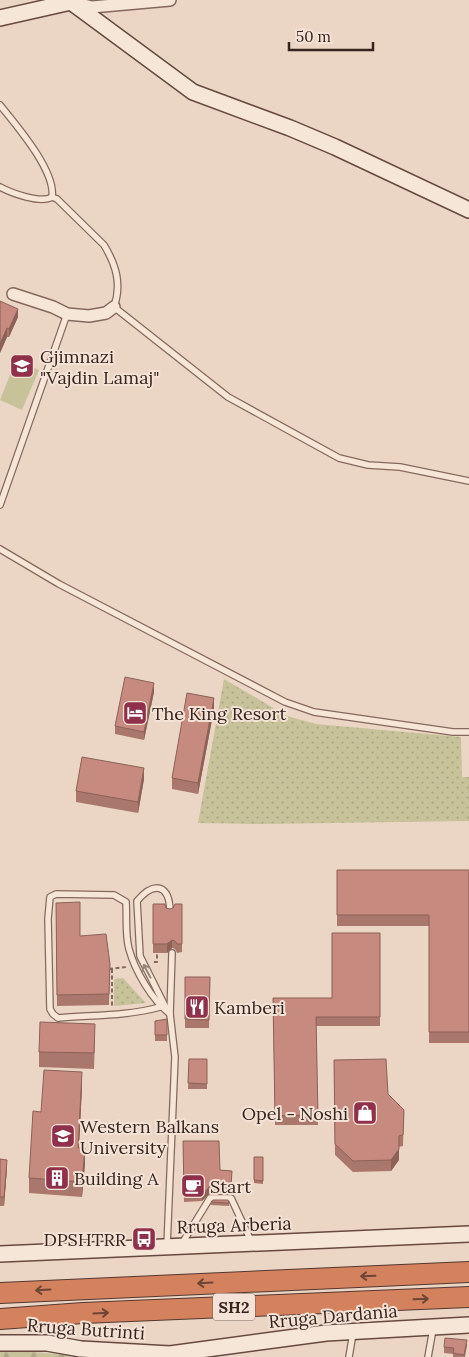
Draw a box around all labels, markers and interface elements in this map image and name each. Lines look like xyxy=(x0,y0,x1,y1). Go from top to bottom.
scale bar xyxy=(289,20,373,52)
text: 50 m xyxy=(296,27,331,46)
place label: Gjimnazi "Vajdin Lamaj" xyxy=(40,345,159,389)
school or university icon: Gjimnazi "Vajdin Lamaj" xyxy=(9,353,35,379)
hotel icon: The King Resort xyxy=(122,700,148,726)
place label: The King Resort xyxy=(152,702,286,725)
one-way arrow xyxy=(142,964,151,979)
restaurant icon: Kamberi xyxy=(184,994,210,1020)
place label: Kamberi xyxy=(214,996,285,1019)
shop icon: Opel - Noshi xyxy=(352,1100,378,1126)
place label: Opel - Noshi xyxy=(242,1102,348,1125)
place label: Western Balkans University xyxy=(80,1115,219,1159)
school or university icon: Western Balkans University xyxy=(50,1123,76,1149)
building icon: Building A xyxy=(44,1165,70,1191)
place label: Building A xyxy=(74,1167,159,1190)
cafe icon: Start xyxy=(180,1173,206,1199)
place label: Start xyxy=(210,1175,251,1198)
street label: Rruga Arberia xyxy=(176,1211,292,1239)
bus stop icon: DPSHTRR xyxy=(131,1226,157,1252)
place label: DPSHTRR xyxy=(43,1228,127,1251)
one-way arrow xyxy=(360,1271,376,1281)
one-way arrow xyxy=(198,1278,214,1287)
one-way arrow xyxy=(35,1286,51,1295)
road number: SH2 xyxy=(213,1294,255,1320)
one-way arrow xyxy=(412,1294,428,1303)
street label: Rruga Dardania xyxy=(268,1299,398,1333)
one-way arrow xyxy=(93,1308,109,1317)
street label: Rruga Butrinti xyxy=(26,1313,146,1345)

